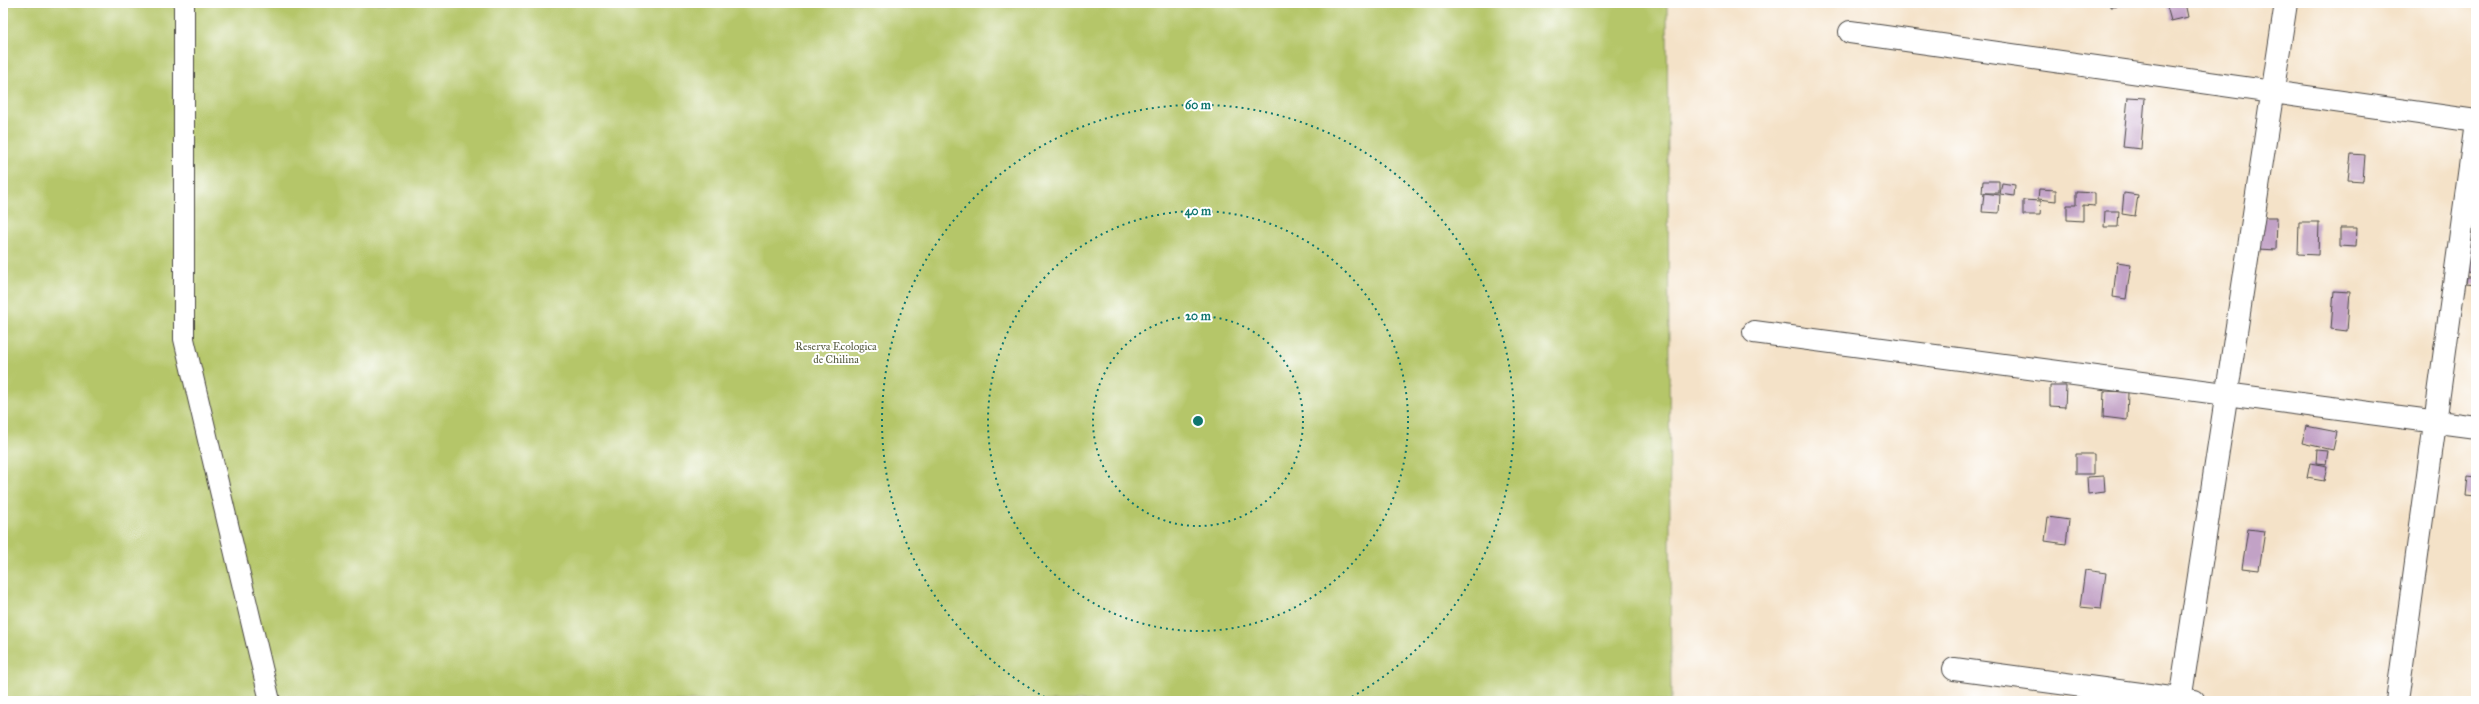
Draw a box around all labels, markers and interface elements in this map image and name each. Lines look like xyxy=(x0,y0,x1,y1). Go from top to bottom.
text: 60 m xyxy=(1185,98,1212,112)
text: 40 m xyxy=(1185,204,1212,219)
text: 20 m xyxy=(1185,309,1212,323)
park label: Reserva Ecologica de Chilina xyxy=(795,340,877,366)
centre of rings xyxy=(1191,414,1205,428)

